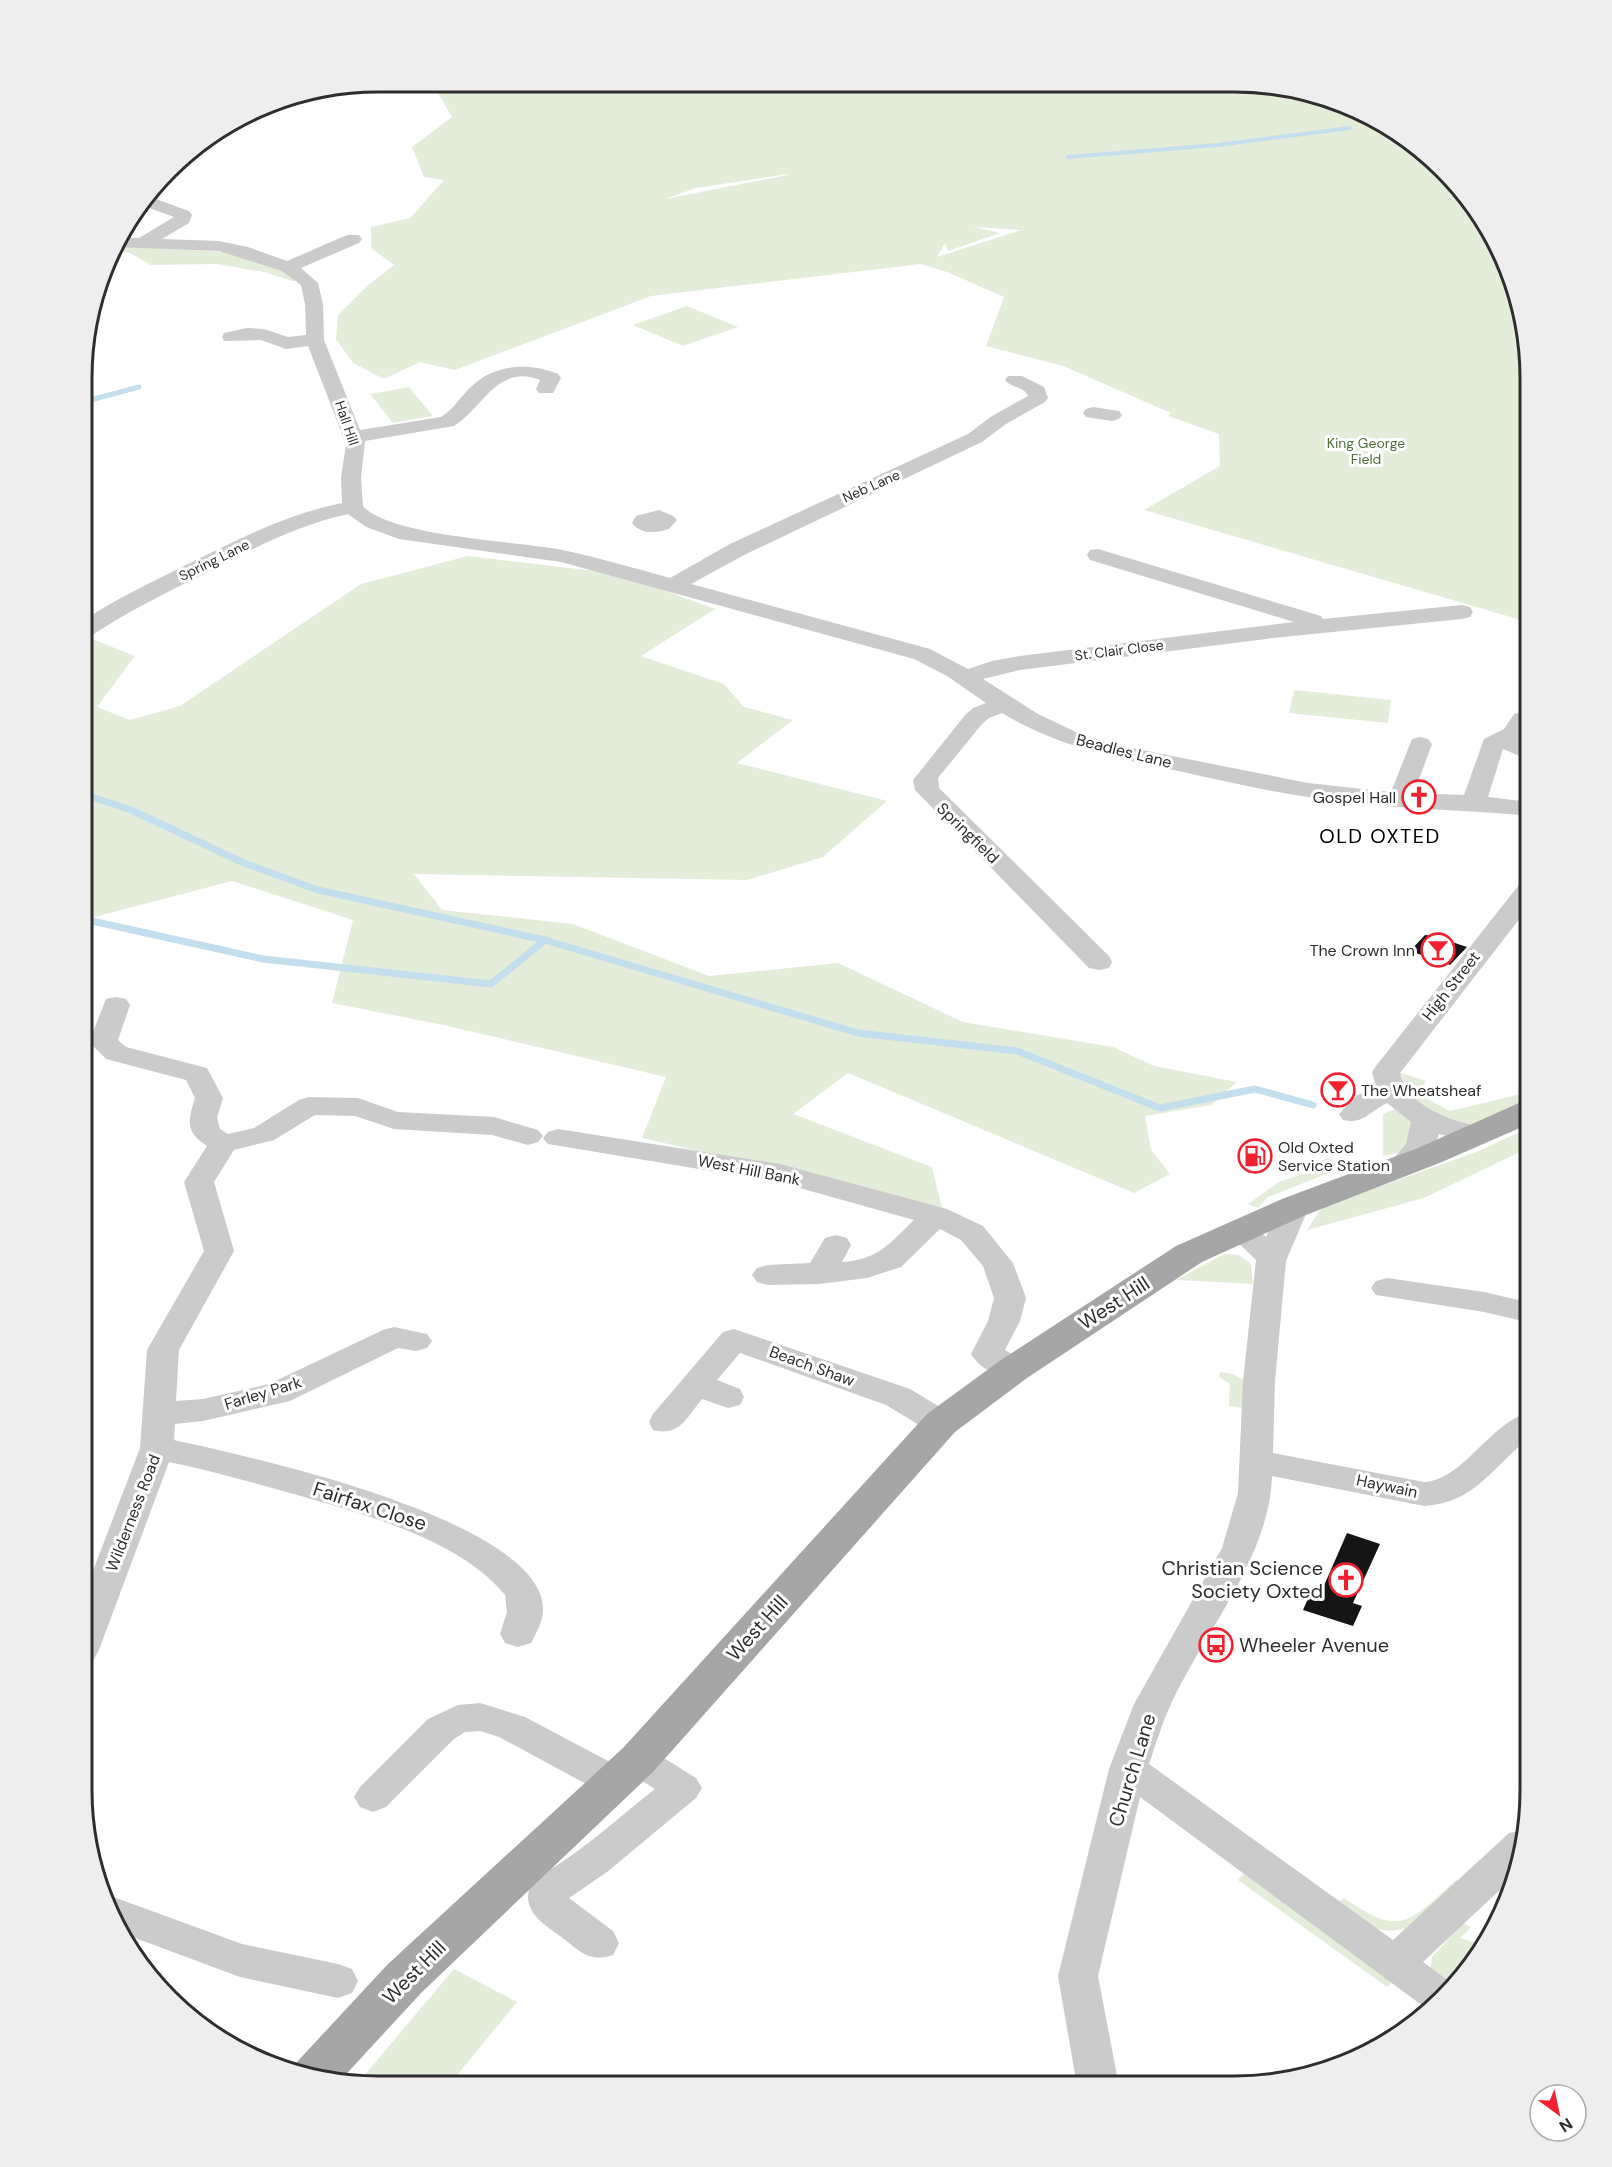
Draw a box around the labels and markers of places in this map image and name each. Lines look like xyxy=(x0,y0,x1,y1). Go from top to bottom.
church icon: Gospel Hall xyxy=(1401,779,1437,815)
place label: Gospel Hall xyxy=(1313,787,1396,808)
bar icon: The Crown Inn xyxy=(1420,932,1456,968)
place label: The Crown Inn xyxy=(1309,940,1415,961)
bar icon: The Wheatsheaf xyxy=(1320,1072,1356,1108)
place label: The Wheatsheaf xyxy=(1361,1080,1482,1101)
place label: Old Oxted Service Station xyxy=(1278,1137,1390,1176)
fuel station icon: Old Oxted Service Station xyxy=(1237,1138,1273,1174)
place label: Christian Science Society Oxted xyxy=(1162,1555,1323,1604)
church icon: Christian Science Society Oxted xyxy=(1328,1562,1364,1598)
bus stop icon: Wheeler Avenue xyxy=(1198,1627,1234,1663)
place label: Wheeler Avenue xyxy=(1239,1632,1389,1658)

